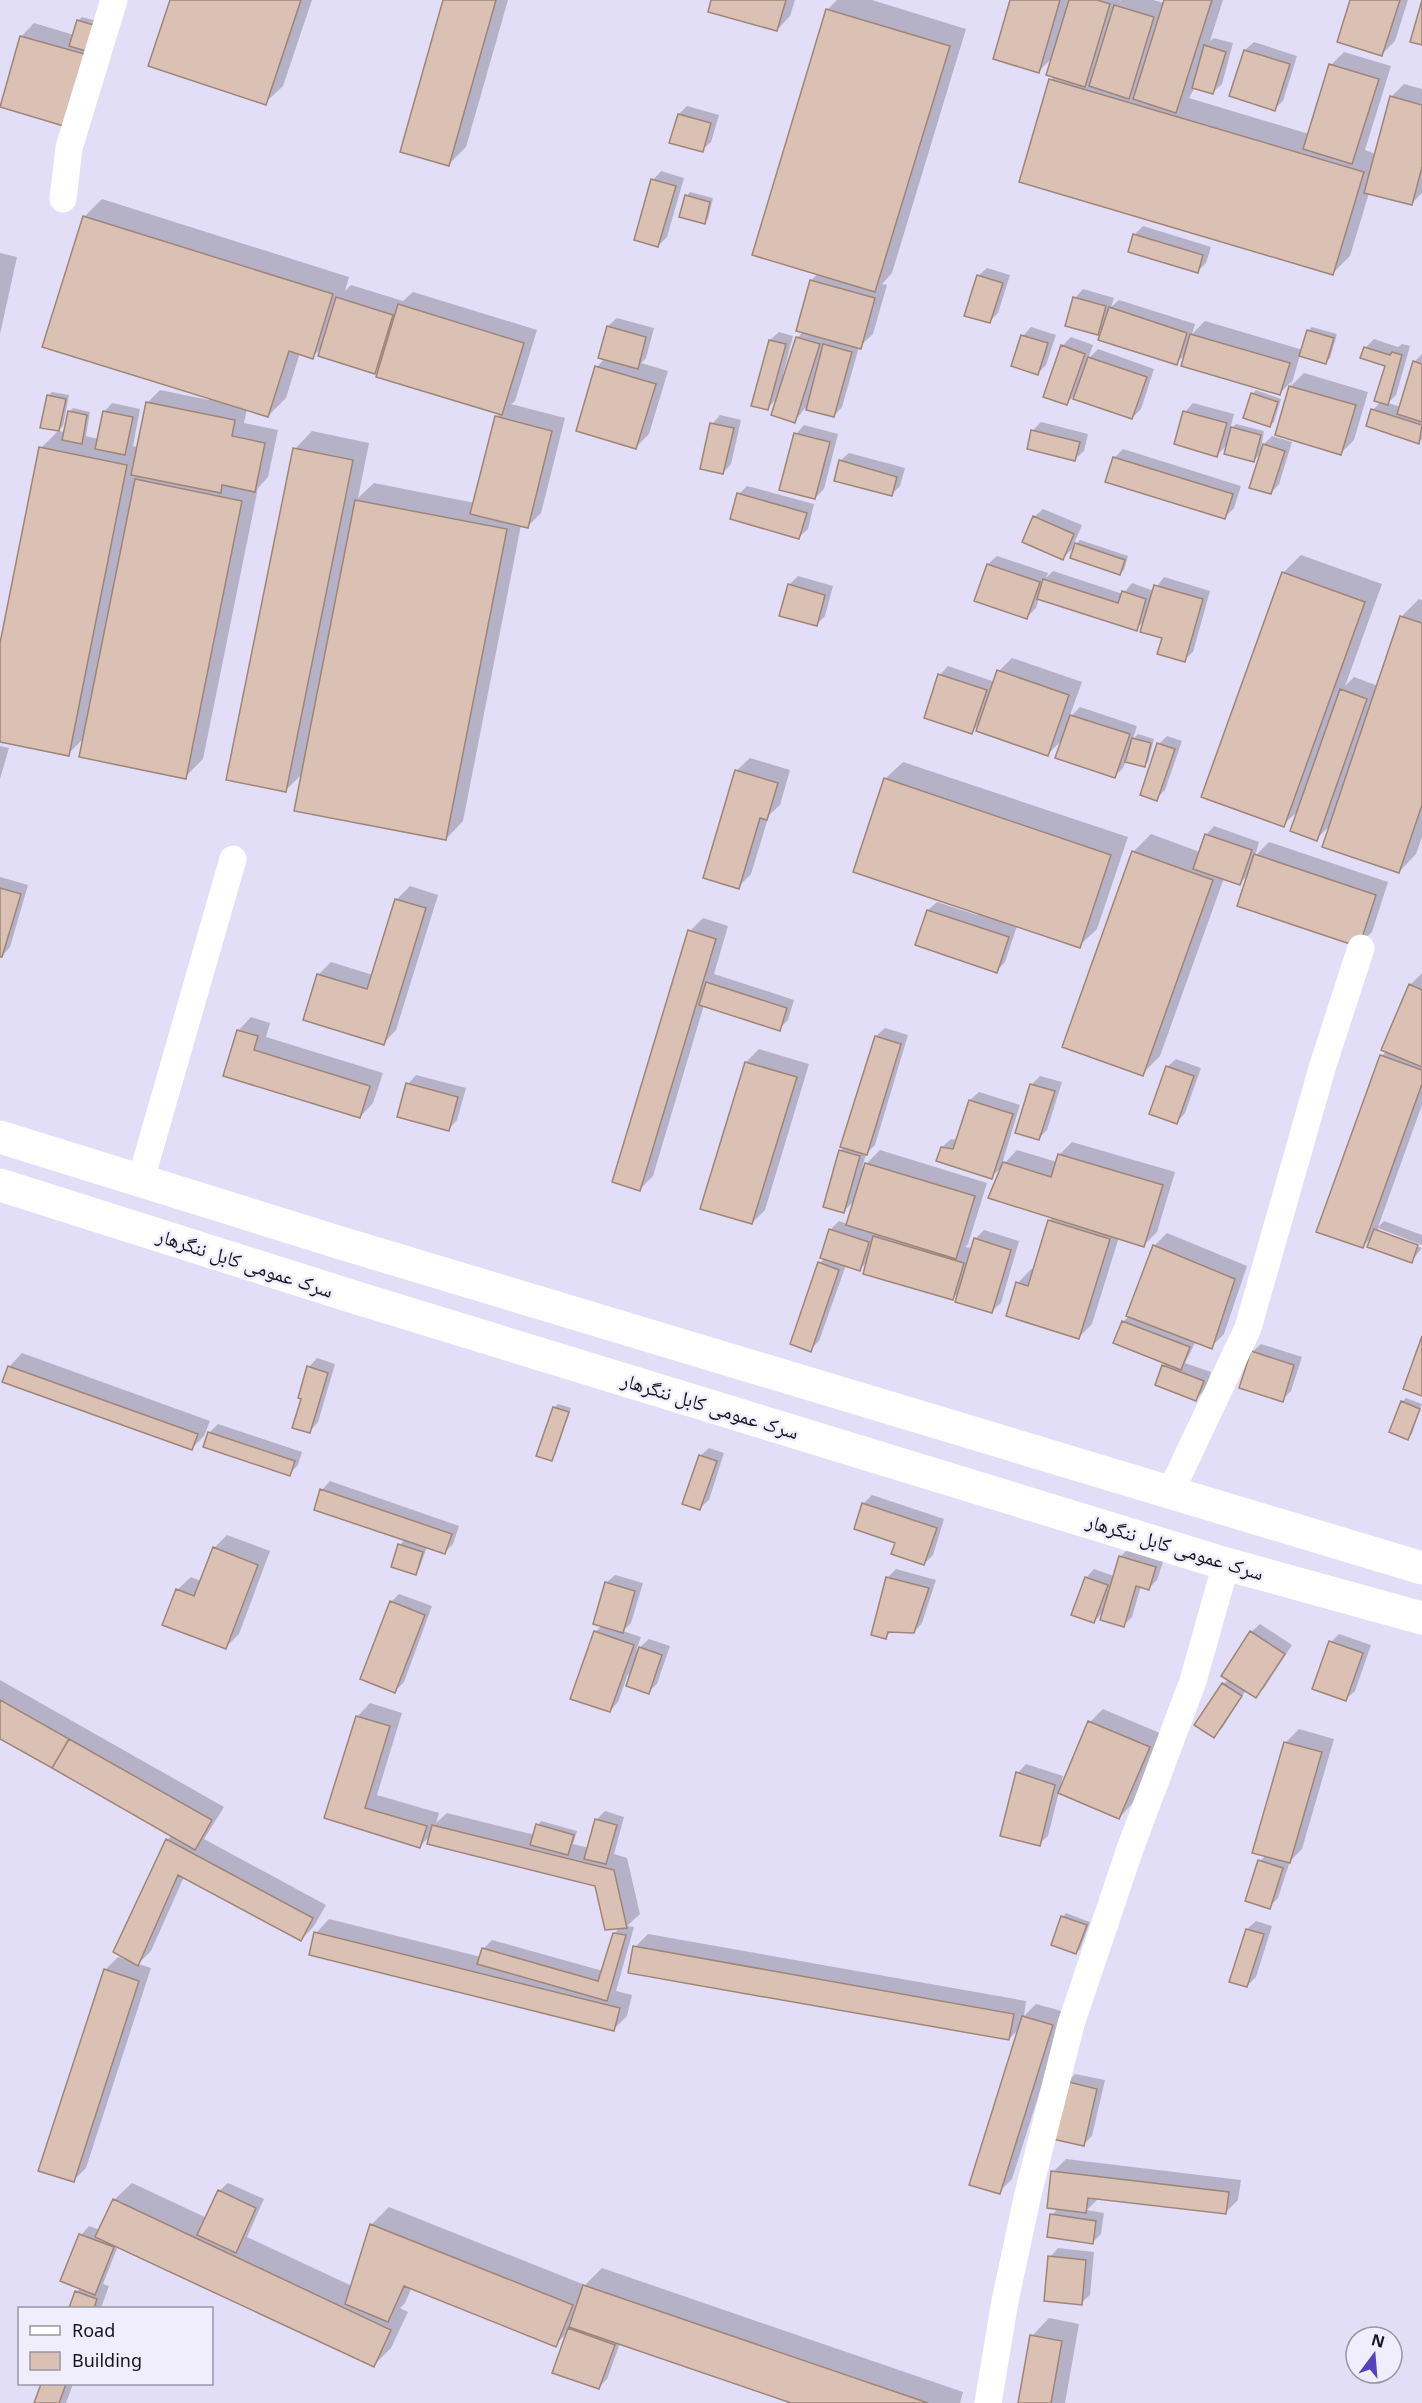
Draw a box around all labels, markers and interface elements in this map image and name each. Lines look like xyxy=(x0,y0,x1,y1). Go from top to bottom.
street label: سرک عمومی کابل ننگرهار xyxy=(152,1221,337,1304)
street label: سرک عمومی کابل ننگرهار xyxy=(617,1365,802,1445)
street label: سرک عمومی کابل ننگرهار xyxy=(1082,1506,1267,1586)
legend xyxy=(18,2307,213,2385)
text: Road xyxy=(72,2318,115,2342)
north arrow xyxy=(1344,2325,1404,2385)
text: N xyxy=(1369,2328,1387,2353)
text: Building xyxy=(72,2348,142,2372)

